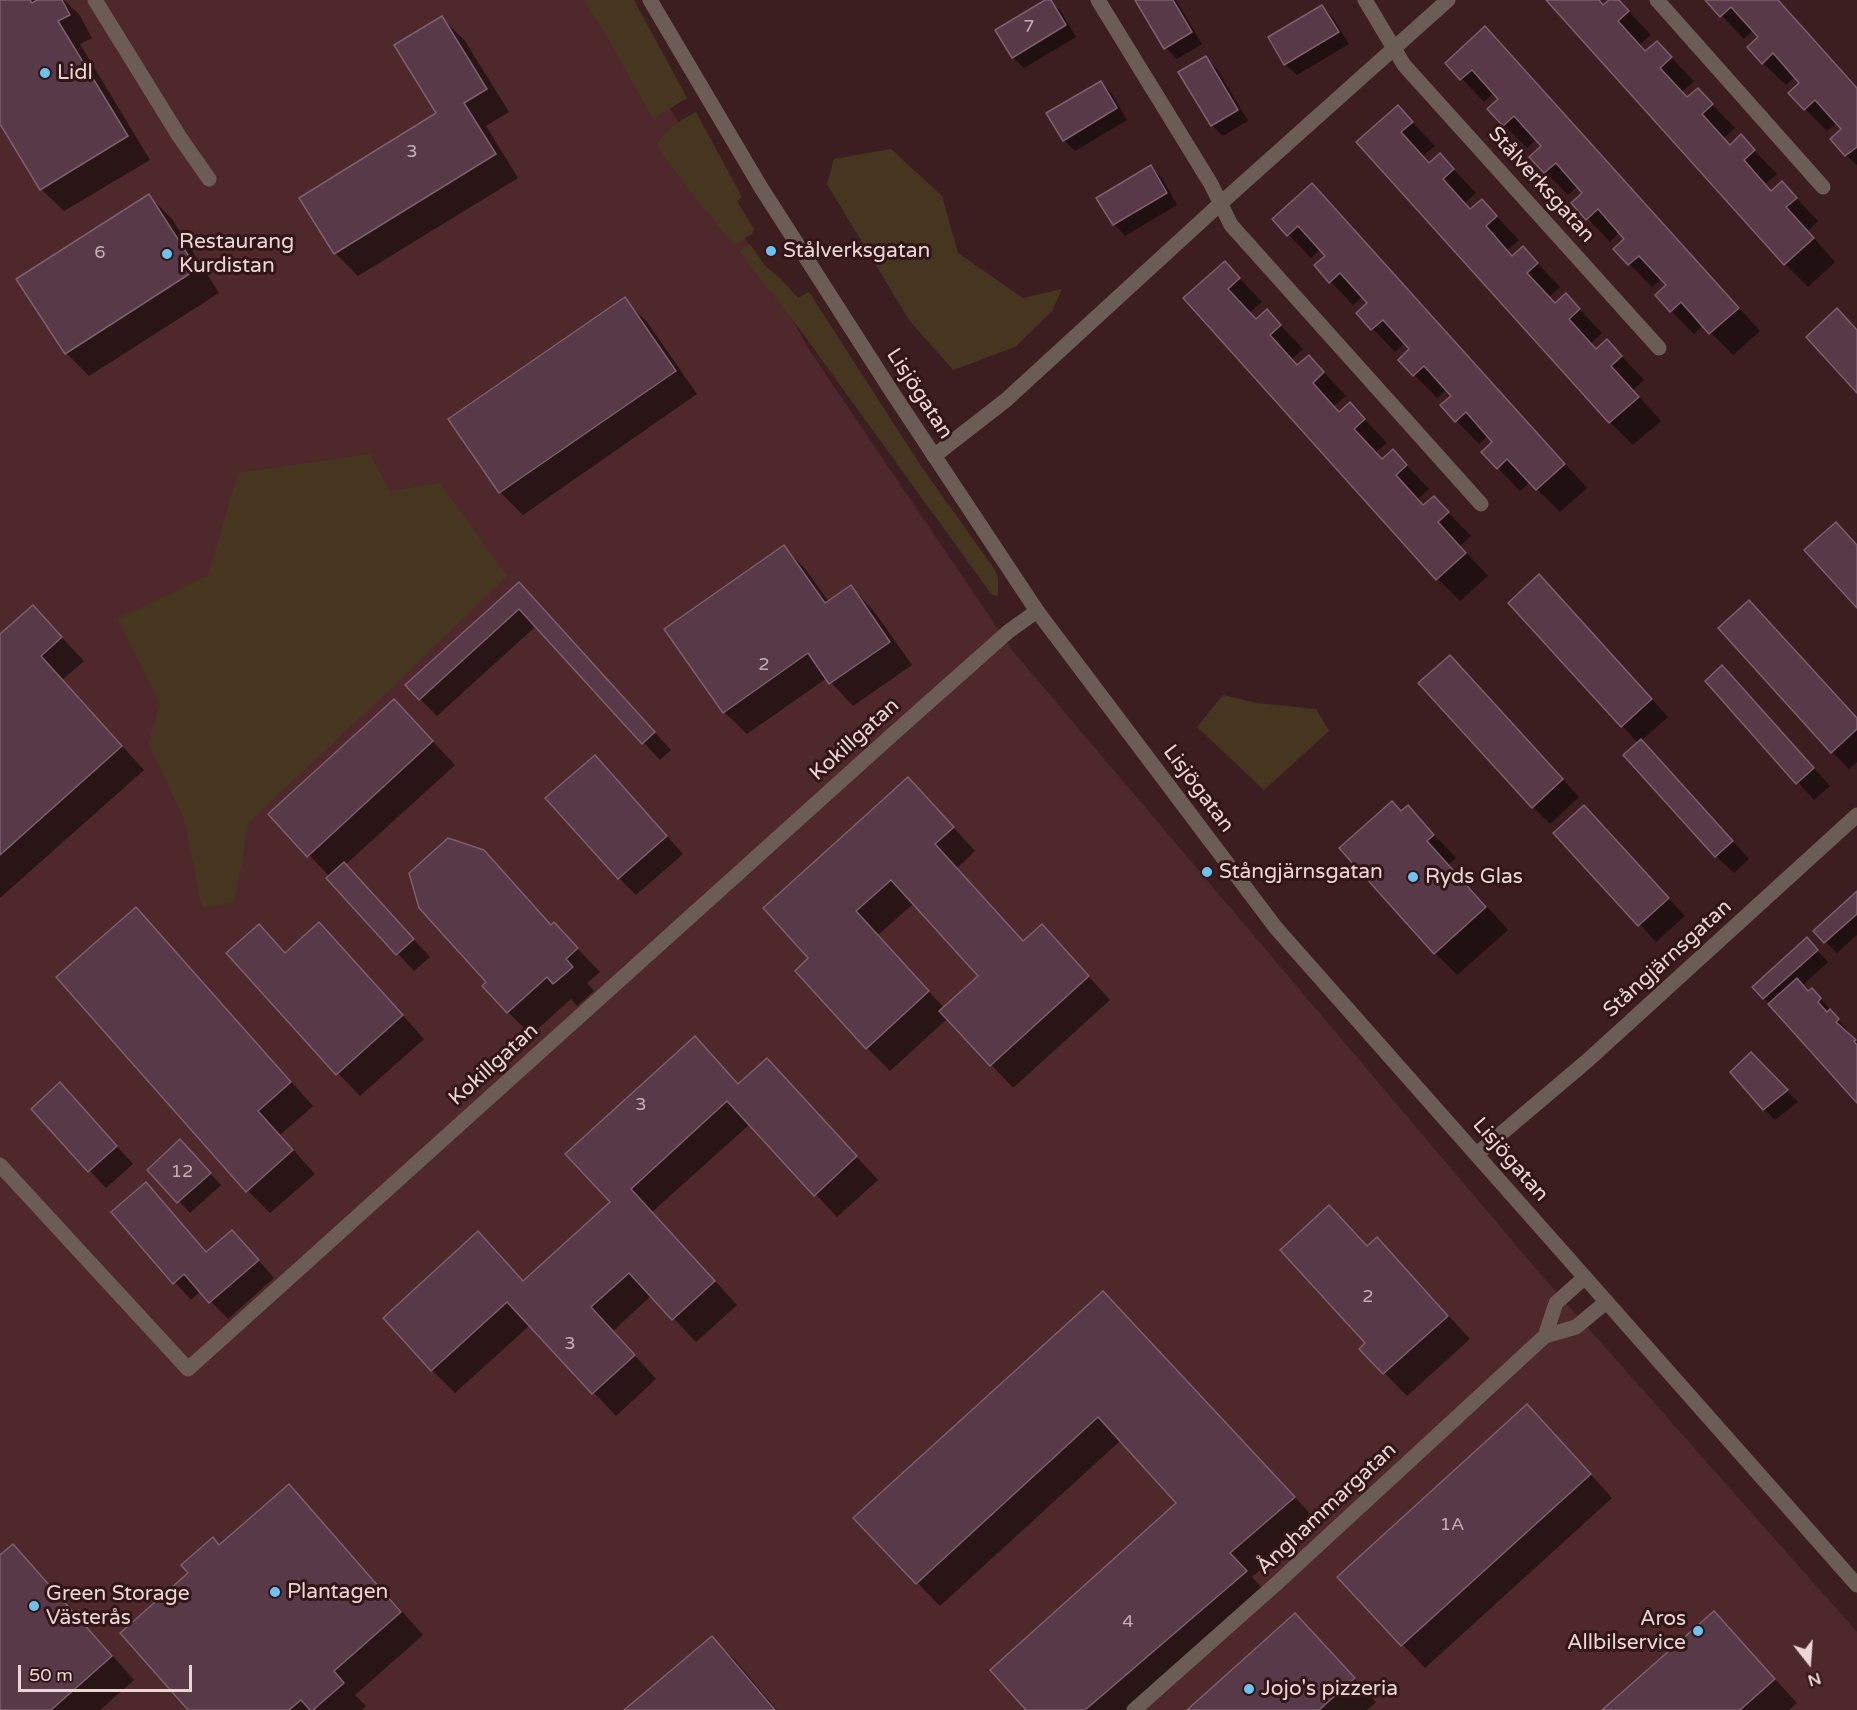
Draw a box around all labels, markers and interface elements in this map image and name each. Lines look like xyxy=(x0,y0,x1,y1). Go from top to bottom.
house number: 7 xyxy=(1023,16,1035,38)
place label: Lidl xyxy=(57,60,93,86)
marker: Lidl xyxy=(38,66,52,80)
street label: Stålverksgatan xyxy=(1482,122,1600,248)
house number: 3 xyxy=(406,141,418,163)
place label: Restaurang Kurdistan xyxy=(179,229,294,279)
place label: Stålverksgatan xyxy=(783,238,930,264)
house number: 6 xyxy=(94,242,106,264)
marker: Stålverksgatan xyxy=(764,244,778,258)
marker: Restaurang Kurdistan xyxy=(160,247,174,261)
street label: Lisjögatan xyxy=(880,344,958,444)
house number: 2 xyxy=(758,654,770,676)
street label: Kokillgatan xyxy=(805,693,905,787)
street label: Lisjögatan xyxy=(1157,740,1239,838)
place label: Stångjärnsgatan xyxy=(1219,859,1383,885)
place label: Ryds Glas xyxy=(1425,864,1523,890)
marker: Stångjärnsgatan xyxy=(1200,865,1214,879)
marker: Ryds Glas xyxy=(1406,870,1420,884)
street label: Stångjärnsgatan xyxy=(1599,895,1737,1023)
street label: Kokillgatan xyxy=(444,1018,544,1112)
house number: 3 xyxy=(635,1094,647,1116)
street label: Lisjögatan xyxy=(1467,1113,1553,1207)
house number: 12 xyxy=(171,1161,193,1183)
house number: 2 xyxy=(1362,1286,1374,1308)
house number: 3 xyxy=(564,1333,576,1355)
street label: Ånghammargatan xyxy=(1252,1438,1402,1580)
house number: 1A xyxy=(1440,1514,1464,1536)
place label: Plantagen xyxy=(287,1579,388,1605)
place label: Green Storage Västerås xyxy=(46,1581,190,1631)
marker: Plantagen xyxy=(268,1585,282,1599)
marker: Green Storage Västerås xyxy=(27,1599,41,1613)
place label: Aros Allbilservice xyxy=(1567,1606,1686,1656)
house number: 4 xyxy=(1122,1611,1134,1633)
marker: Aros Allbilservice xyxy=(1691,1624,1705,1638)
north arrow xyxy=(1779,1632,1839,1692)
scale bar xyxy=(21,1653,195,1691)
text: 50 m xyxy=(29,1664,73,1686)
text: N xyxy=(1805,1668,1823,1691)
place label: Jojo's pizzeria xyxy=(1261,1676,1398,1702)
marker: Jojo's pizzeria xyxy=(1242,1682,1256,1696)

